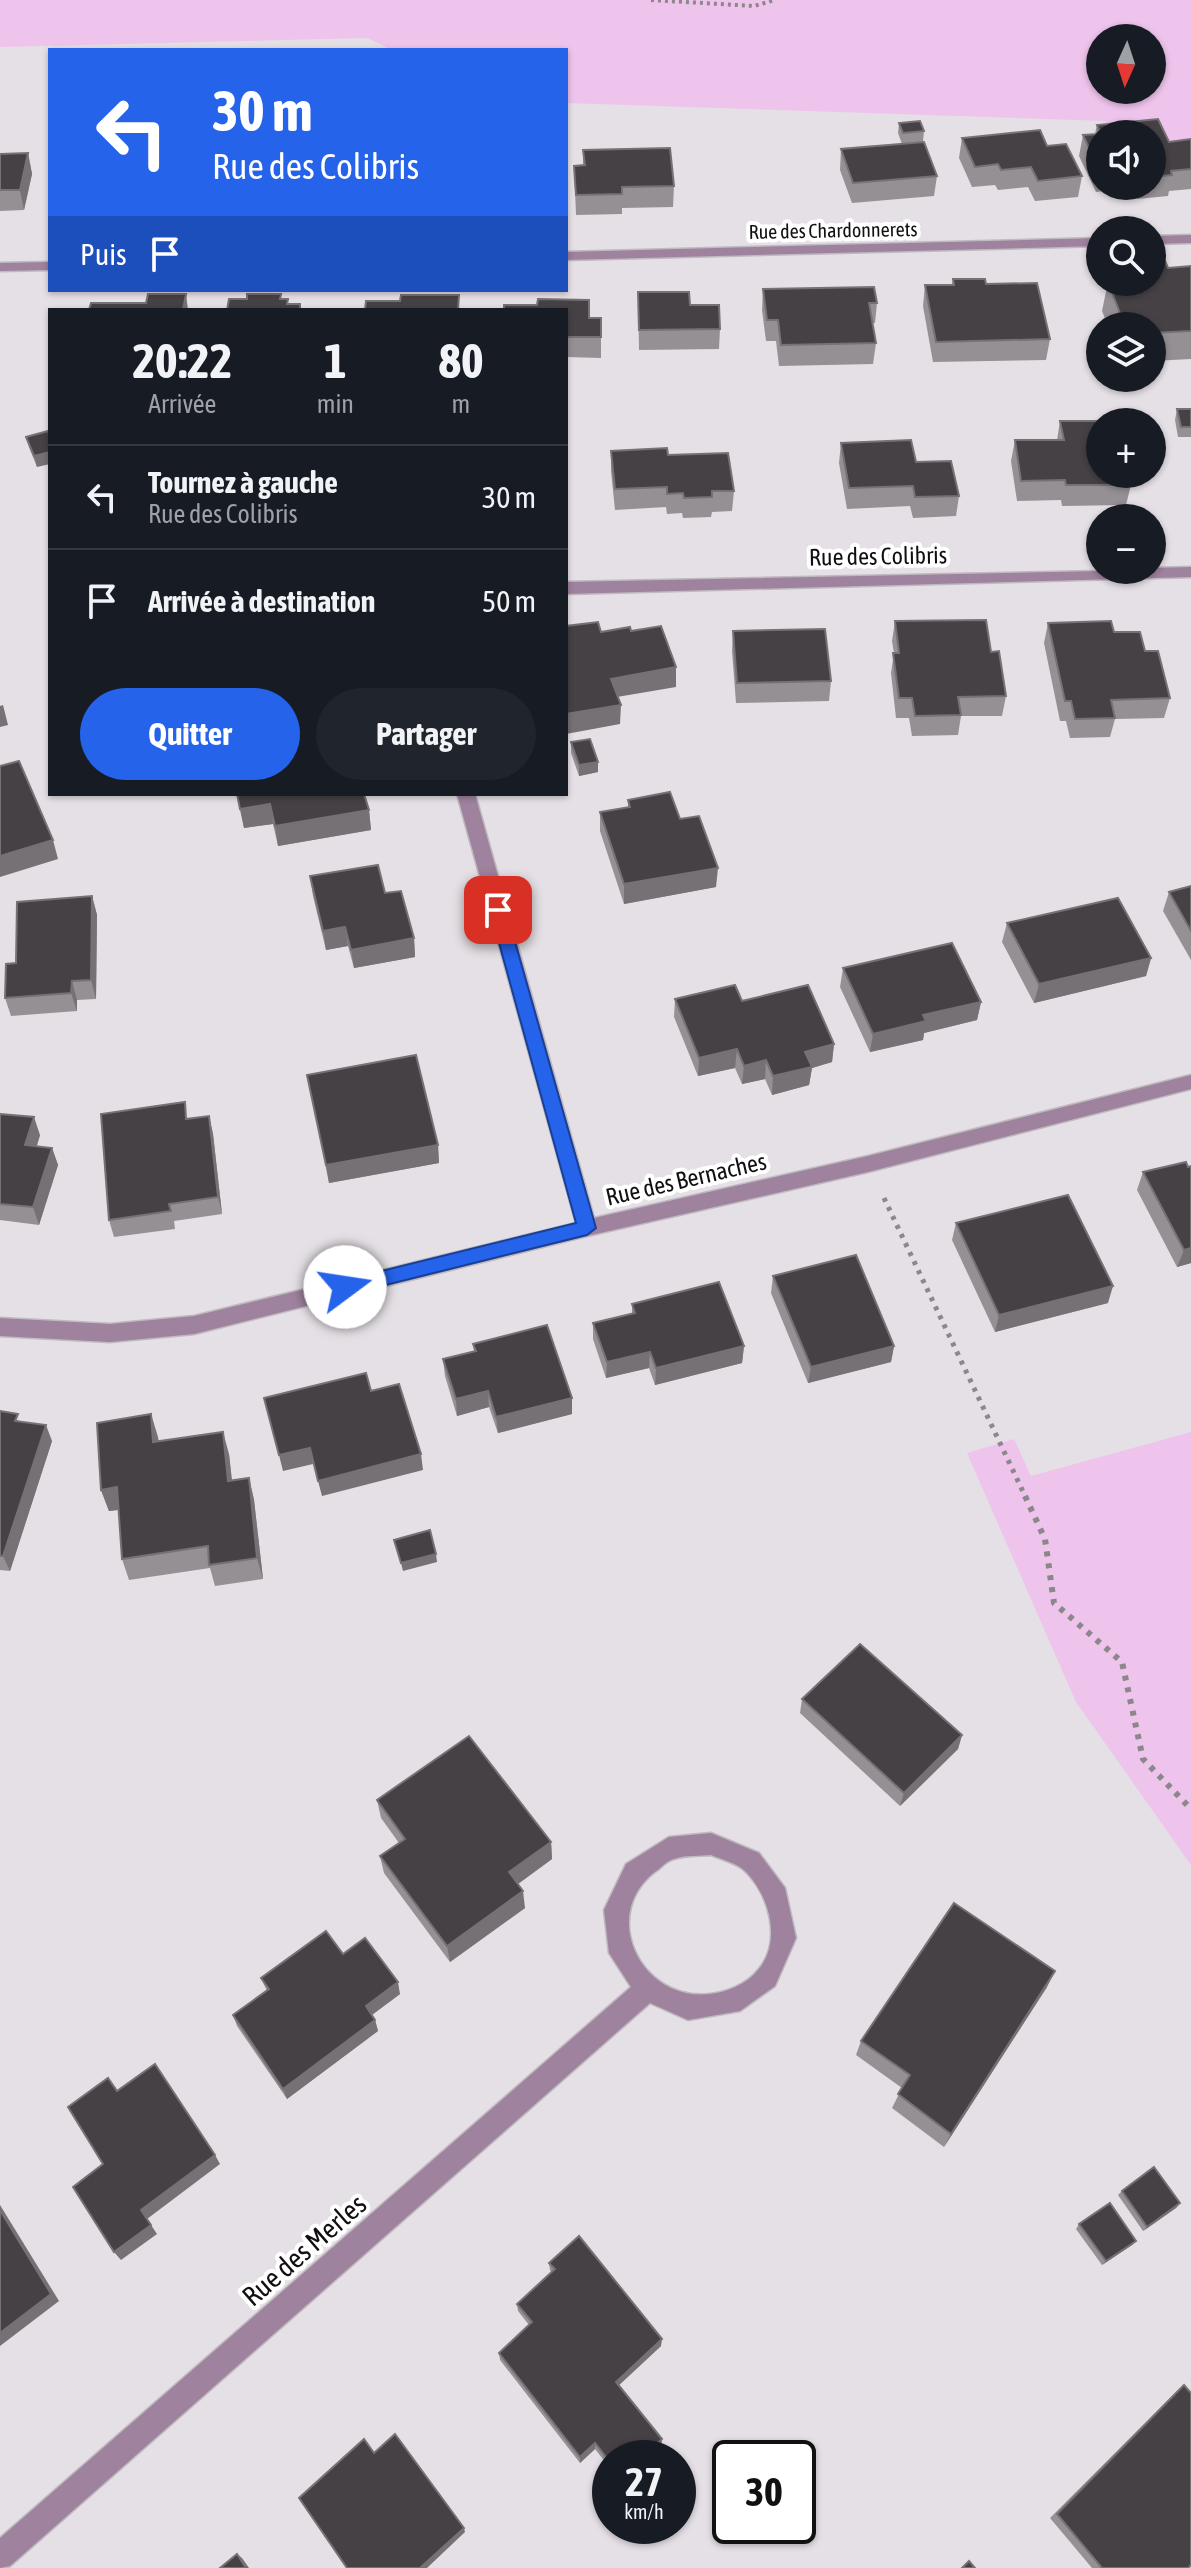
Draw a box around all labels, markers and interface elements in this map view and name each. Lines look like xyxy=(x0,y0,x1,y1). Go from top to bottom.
north arrow xyxy=(1086,24,1166,104)
map controls xyxy=(1086,24,1166,584)
text: 30 m xyxy=(212,79,313,143)
icon: left xyxy=(80,80,184,184)
button: sound xyxy=(1086,120,1166,200)
text: Rue des Colibris xyxy=(212,145,419,187)
button: search xyxy=(1086,216,1166,296)
street label: Rue des Chardonnerets xyxy=(748,217,918,243)
icon: arrive xyxy=(143,232,187,276)
text: Puis xyxy=(80,237,127,271)
button: layers xyxy=(1086,312,1166,392)
text: 20:22 xyxy=(132,333,232,388)
text: 1 xyxy=(324,333,347,388)
text: 80 xyxy=(438,333,484,388)
text: Arrivée xyxy=(148,389,216,419)
text: min xyxy=(317,389,354,419)
text: m xyxy=(452,389,470,419)
button: + xyxy=(1086,408,1166,488)
text: Tournez à gauche xyxy=(148,465,338,499)
icon: left xyxy=(80,475,124,519)
text: 30 m xyxy=(482,480,536,514)
text: Rue des Colibris xyxy=(148,499,298,529)
button: − xyxy=(1086,504,1166,584)
street label: Rue des Colibris xyxy=(809,541,947,571)
icon: arrive xyxy=(80,579,124,623)
text: Arrivée à destination xyxy=(148,584,375,618)
text: 50 m xyxy=(482,584,536,618)
button: Quitter xyxy=(80,688,300,780)
button: Partager xyxy=(316,688,536,780)
pin xyxy=(464,876,532,944)
icon: arrive xyxy=(476,888,520,932)
street label: Rue des Bernaches xyxy=(603,1147,769,1211)
position arrow xyxy=(303,1245,387,1329)
street label: Rue des Merles xyxy=(236,2188,372,2312)
speed limit sign: 30 xyxy=(712,2440,816,2544)
text: 27 xyxy=(625,2459,663,2504)
text: km/h xyxy=(624,2500,664,2523)

